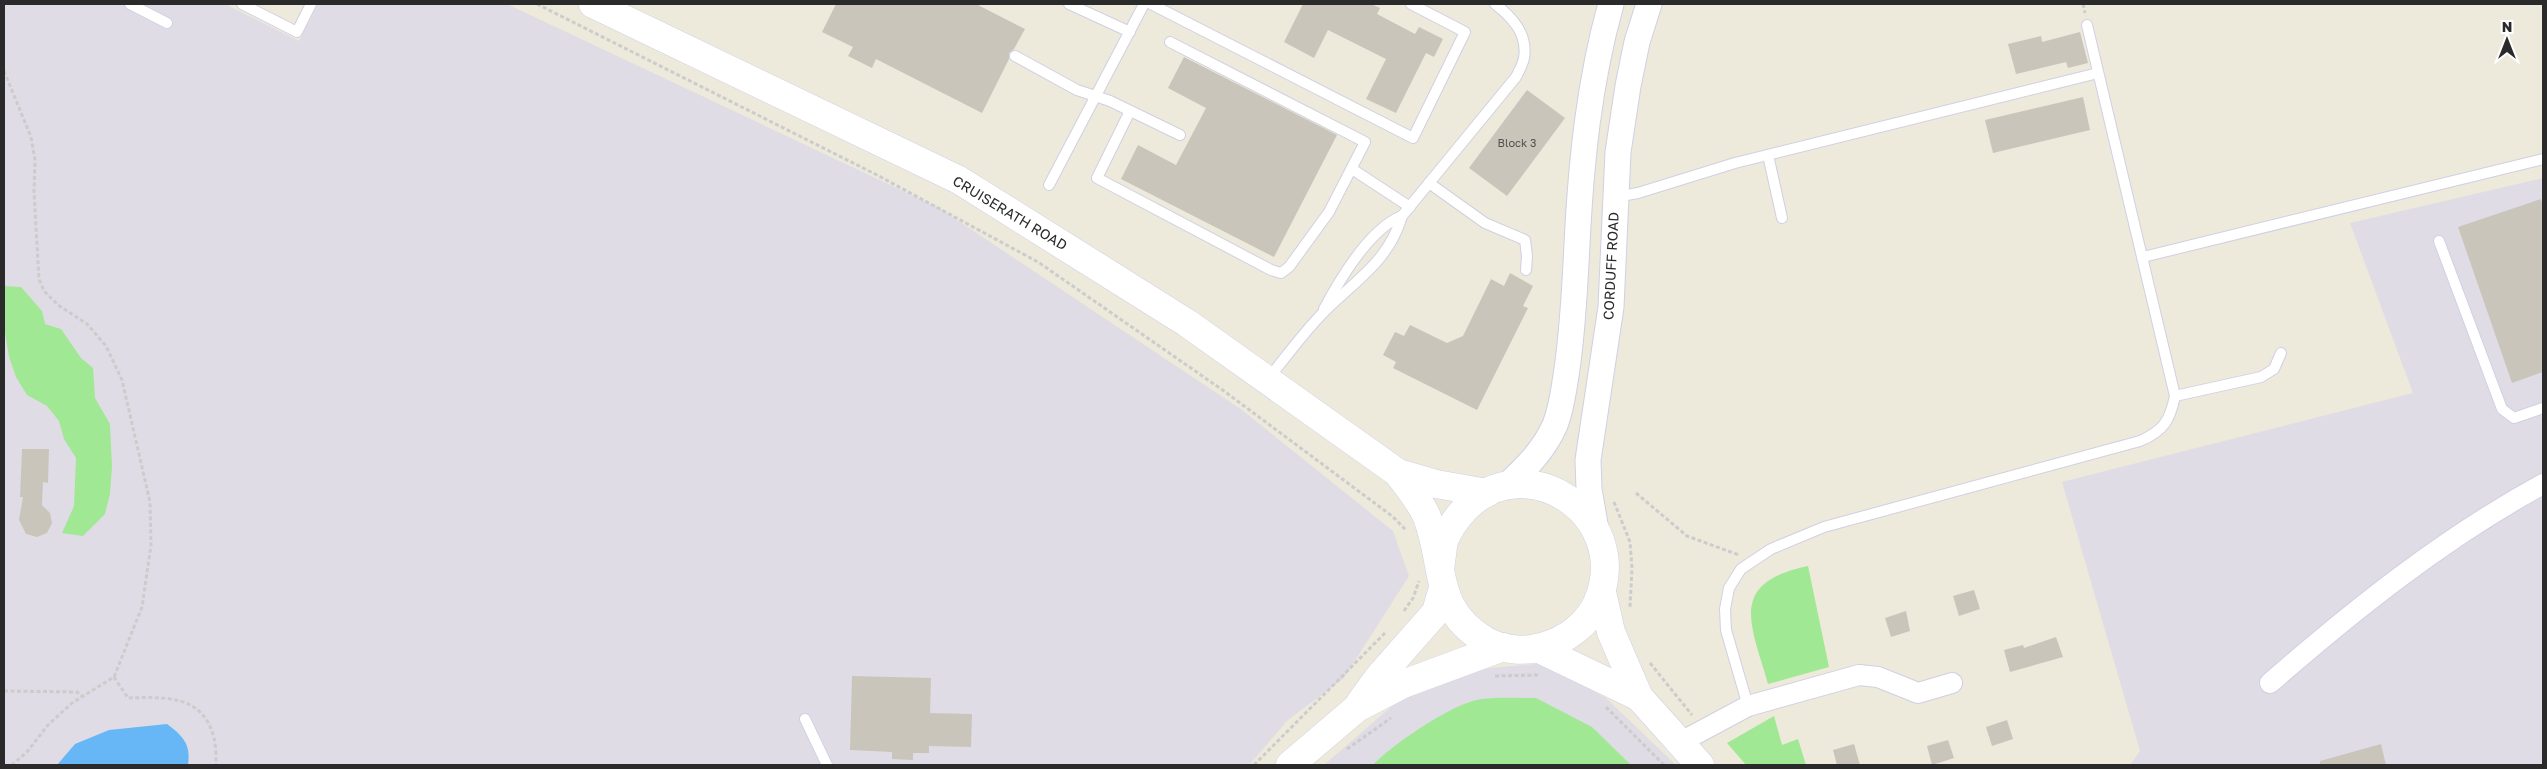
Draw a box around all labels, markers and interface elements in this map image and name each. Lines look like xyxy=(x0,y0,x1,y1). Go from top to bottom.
north arrow xyxy=(2482,15,2532,65)
text: N xyxy=(2502,18,2512,35)
house number: Block 3 xyxy=(1498,136,1536,149)
street label: CRUISERATH ROAD xyxy=(950,172,1071,253)
street label: CORDUFF ROAD xyxy=(1599,211,1622,321)

